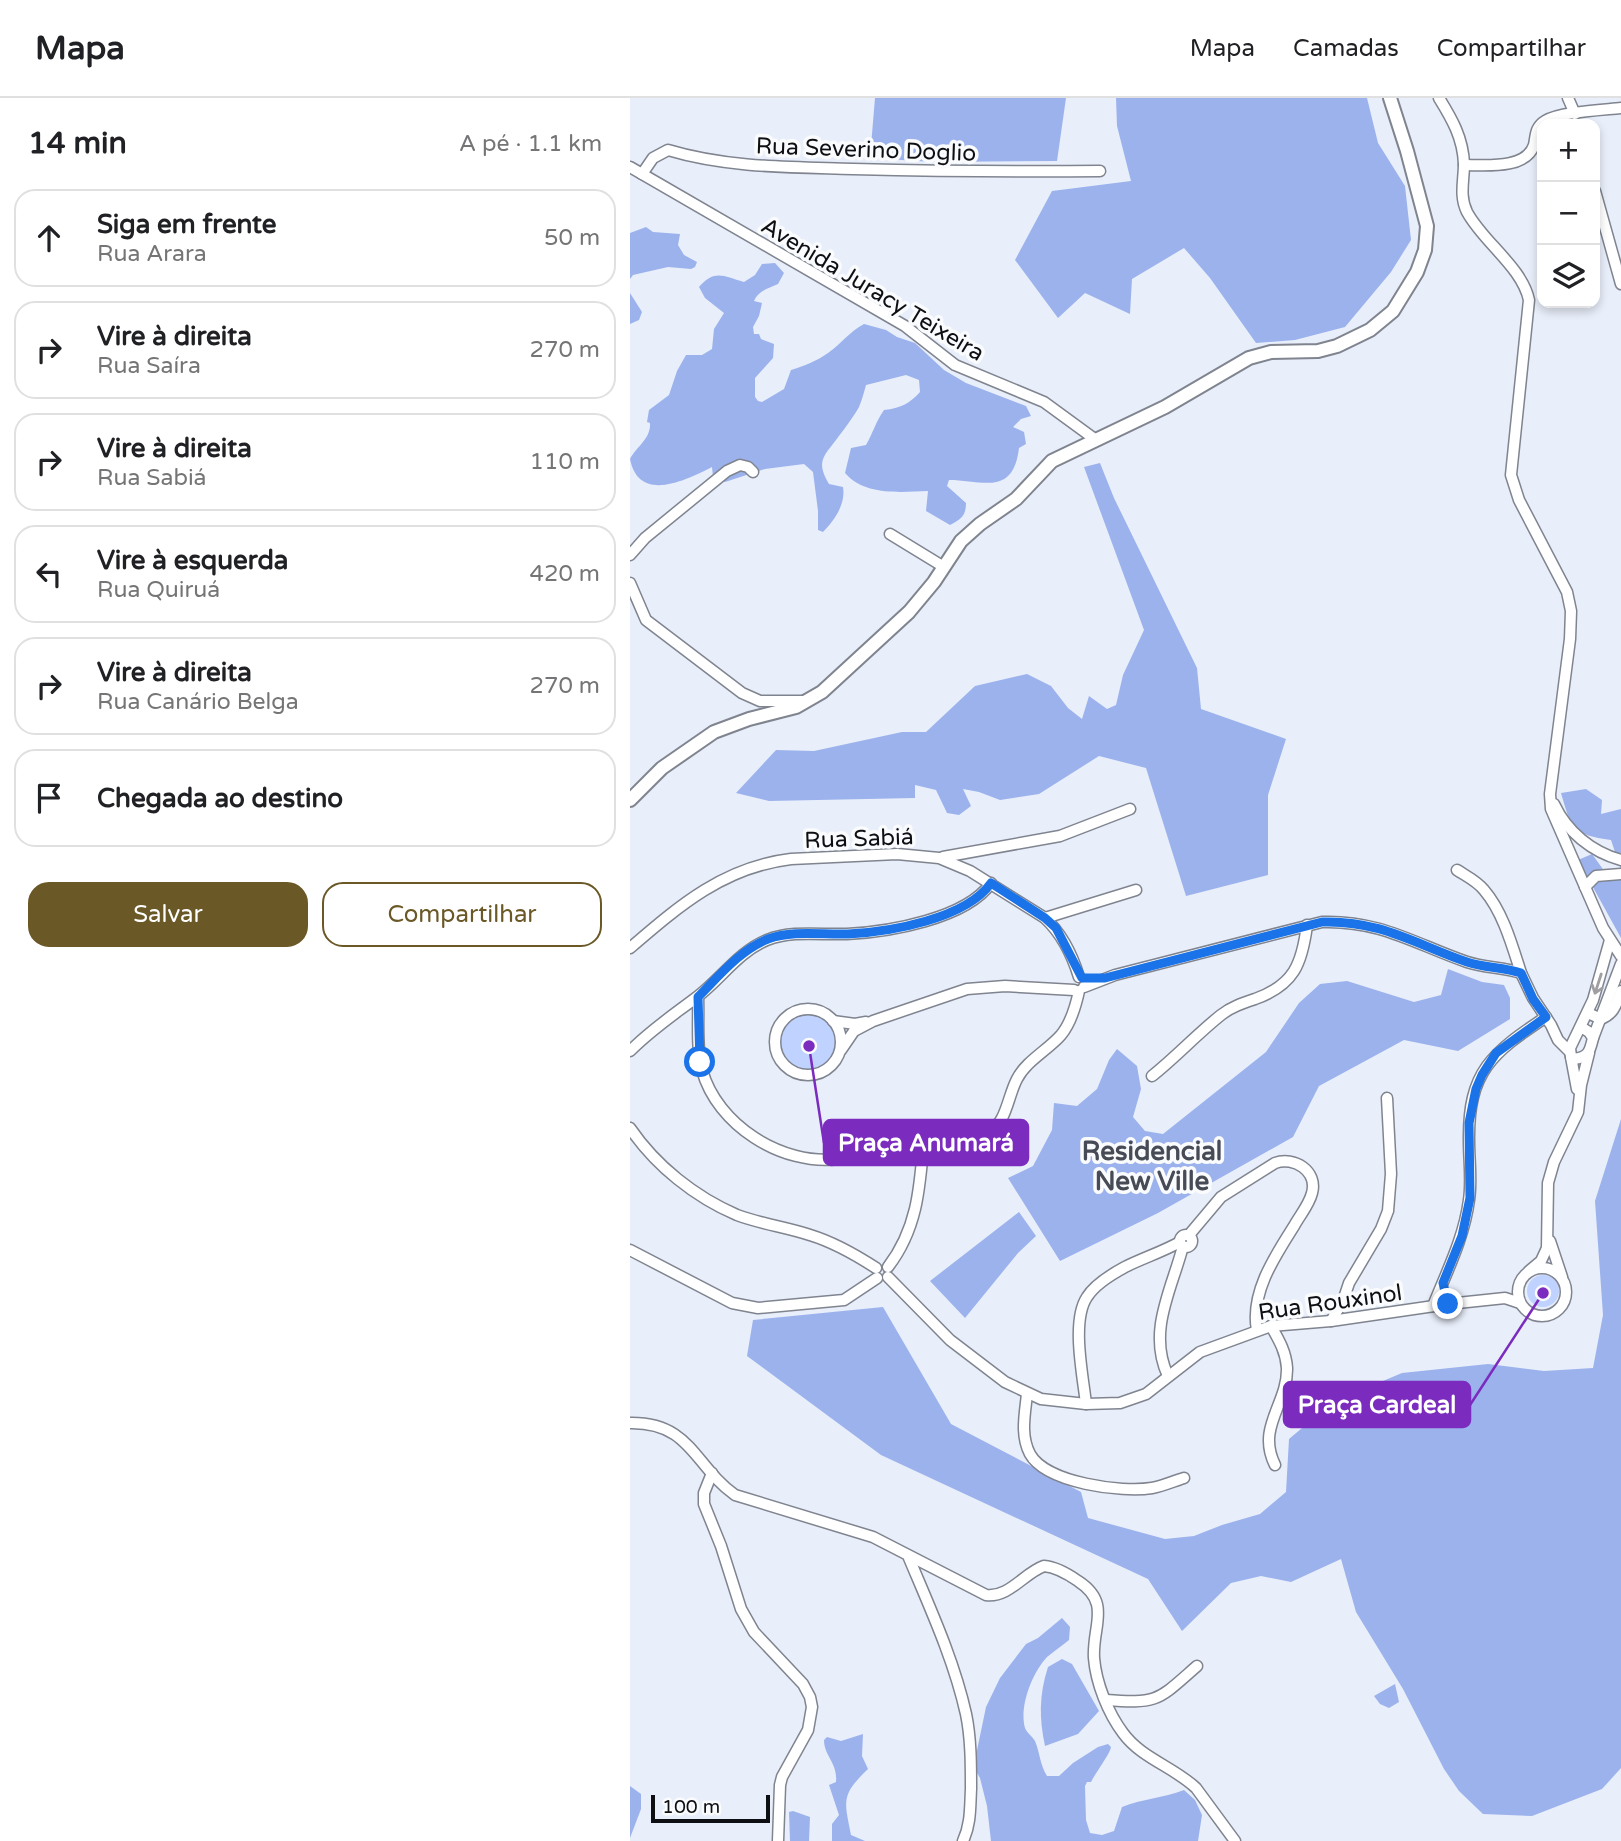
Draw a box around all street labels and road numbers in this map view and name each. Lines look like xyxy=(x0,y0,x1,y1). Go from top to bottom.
street label: Rua Severino Doglio xyxy=(755,132,977,168)
street label: Avenida Juracy Teixeira xyxy=(756,212,989,368)
street label: Rua Sabiá xyxy=(804,823,914,855)
street label: Rua Rouxinol xyxy=(1256,1279,1404,1327)

